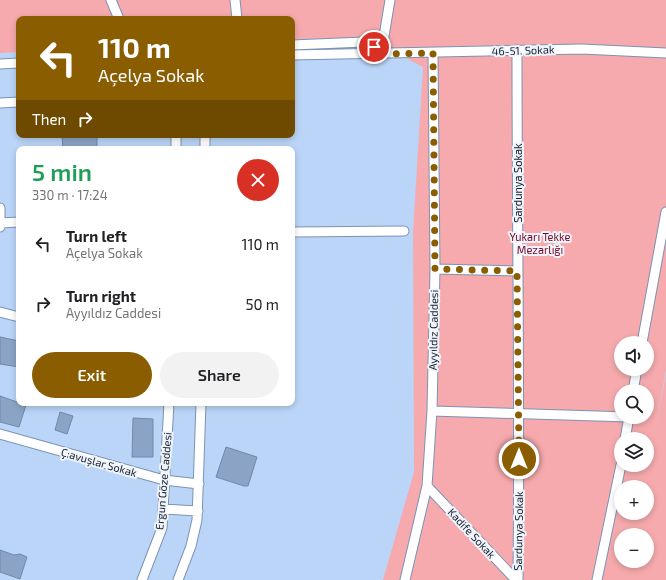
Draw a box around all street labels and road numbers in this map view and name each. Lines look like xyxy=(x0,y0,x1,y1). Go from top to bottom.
street label: 46-51. Sokak xyxy=(491,42,555,58)
street label: Sardunya Sokak xyxy=(511,143,524,223)
street label: Ayyıldız Caddesi xyxy=(426,290,440,370)
street label: Ergun Göze Caddesi xyxy=(152,432,174,530)
street label: Ç:avuşlar Sokak xyxy=(59,445,139,480)
street label: Sardunya Sokak xyxy=(511,491,525,571)
street label: Kadife Sokak xyxy=(446,505,499,561)

